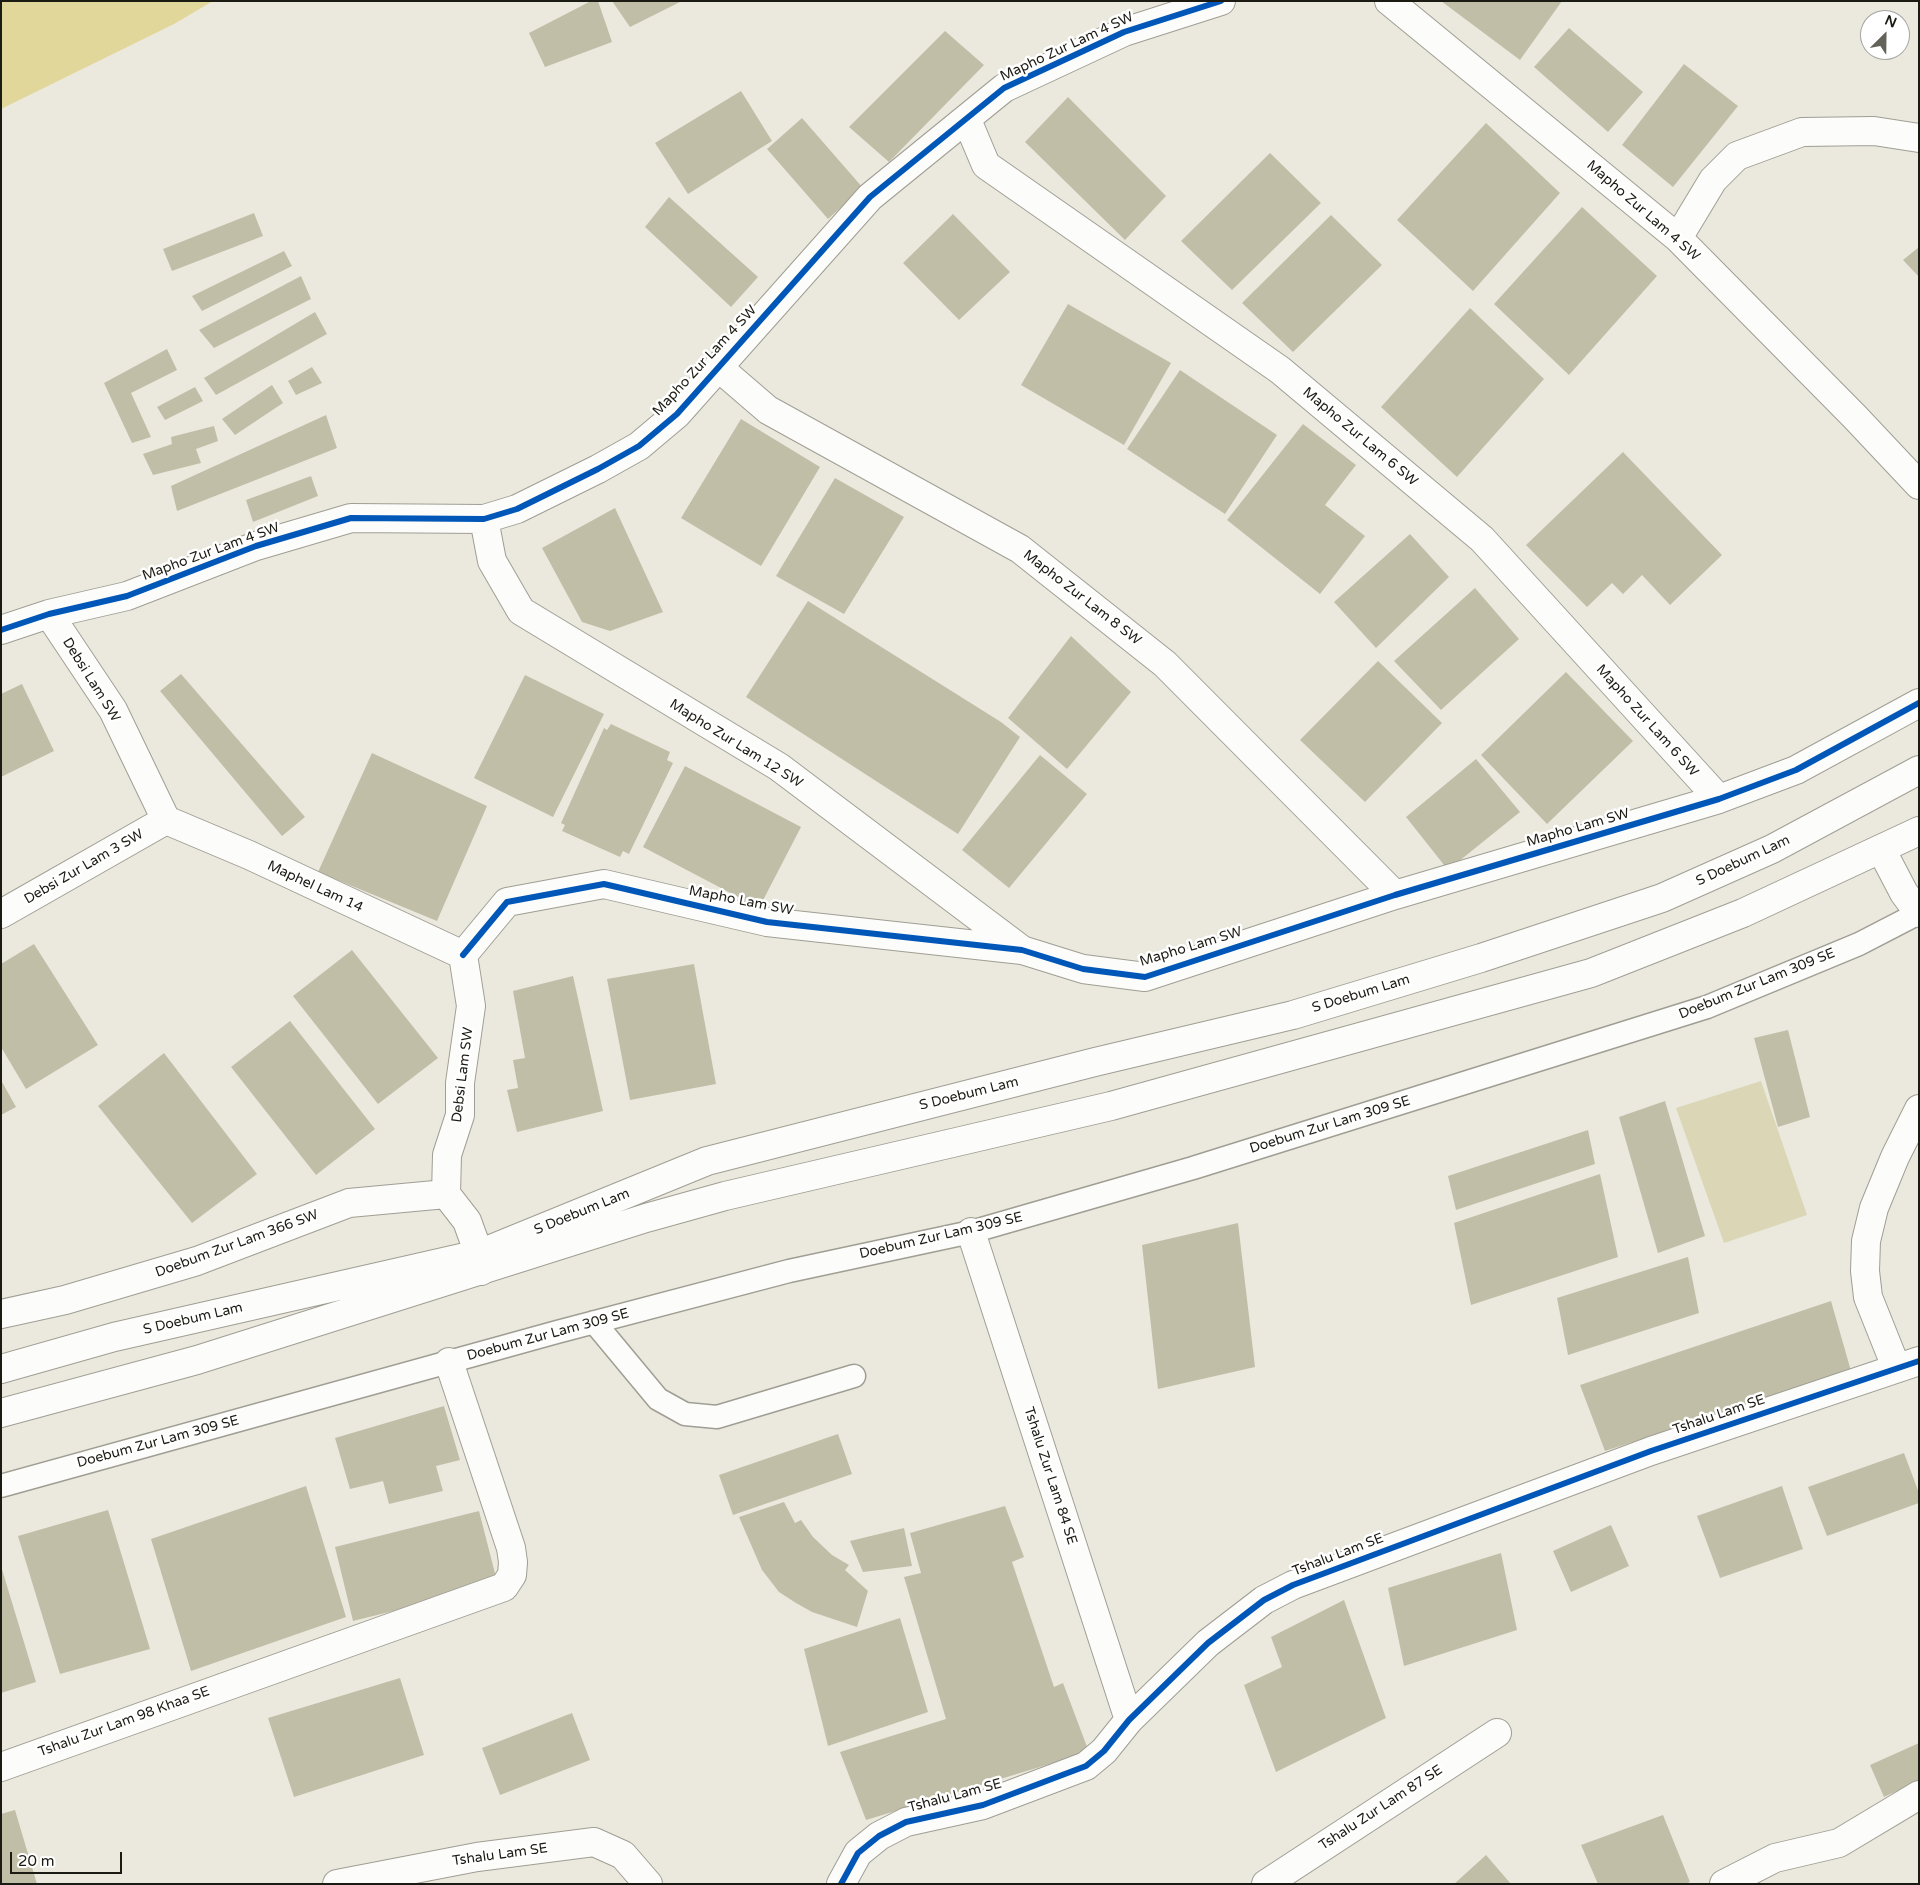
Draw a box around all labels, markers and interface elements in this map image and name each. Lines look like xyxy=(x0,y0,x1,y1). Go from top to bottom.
street label: Mapho Zur Lam 4 SW xyxy=(998,9,1136,85)
north arrow xyxy=(1860,10,1910,60)
text: N xyxy=(1882,12,1899,32)
street label: Mapho Zur Lam 4 SW xyxy=(1583,157,1703,265)
street label: Mapho Zur Lam 4 SW xyxy=(649,302,761,420)
street label: Mapho Zur Lam 6 SW xyxy=(1299,384,1421,490)
street label: Mapho Zur Lam 4 SW xyxy=(140,519,282,585)
street label: Mapho Zur Lam 8 SW xyxy=(1020,547,1144,649)
street label: Debsi Lam SW xyxy=(58,635,124,725)
street label: Mapho Zur Lam 6 SW xyxy=(1592,662,1702,780)
street label: Mapho Zur Lam 12 SW xyxy=(666,696,806,792)
street label: Mapho Lam SW xyxy=(1525,805,1631,851)
street label: Debsi Zur Lam 3 SW xyxy=(21,826,147,908)
street label: S Doebum Lam xyxy=(1693,832,1793,890)
street label: Maphel Lam 14 xyxy=(264,857,366,917)
street label: Mapho Lam SW xyxy=(687,883,795,919)
street label: Mapho Lam SW xyxy=(1138,923,1244,971)
street label: Doebum Zur Lam 309 SE xyxy=(1676,945,1838,1023)
street label: S Doebum Lam xyxy=(1310,971,1412,1017)
street label: Debsi Lam SW xyxy=(449,1026,477,1124)
street label: S Doebum Lam xyxy=(918,1074,1020,1114)
street label: Doebum Zur Lam 309 SE xyxy=(1248,1093,1412,1157)
street label: S Doebum Lam xyxy=(532,1185,632,1239)
street label: Doebum Zur Lam 366 SW xyxy=(153,1207,321,1281)
street label: Doebum Zur Lam 309 SE xyxy=(858,1209,1024,1263)
street label: S Doebum Lam xyxy=(142,1299,244,1339)
street label: Doebum Zur Lam 309 SE xyxy=(465,1305,631,1365)
street label: Tshalu Lam SE xyxy=(1671,1391,1767,1439)
street label: Tshalu Zur Lam 84 SE xyxy=(1020,1405,1080,1547)
street label: Doebum Zur Lam 309 SE xyxy=(75,1412,241,1472)
street label: Tshalu Lam SE xyxy=(1290,1530,1386,1580)
street label: Tshalu Zur Lam 98 Khaa SE xyxy=(36,1683,212,1761)
street label: Tshalu Zur Lam 87 SE xyxy=(1316,1762,1446,1854)
street label: Tshalu Lam SE xyxy=(906,1775,1004,1817)
street label: Tshalu Lam SE xyxy=(451,1840,549,1870)
scale bar xyxy=(12,1842,125,1874)
text: 20 m xyxy=(18,1852,55,1870)

